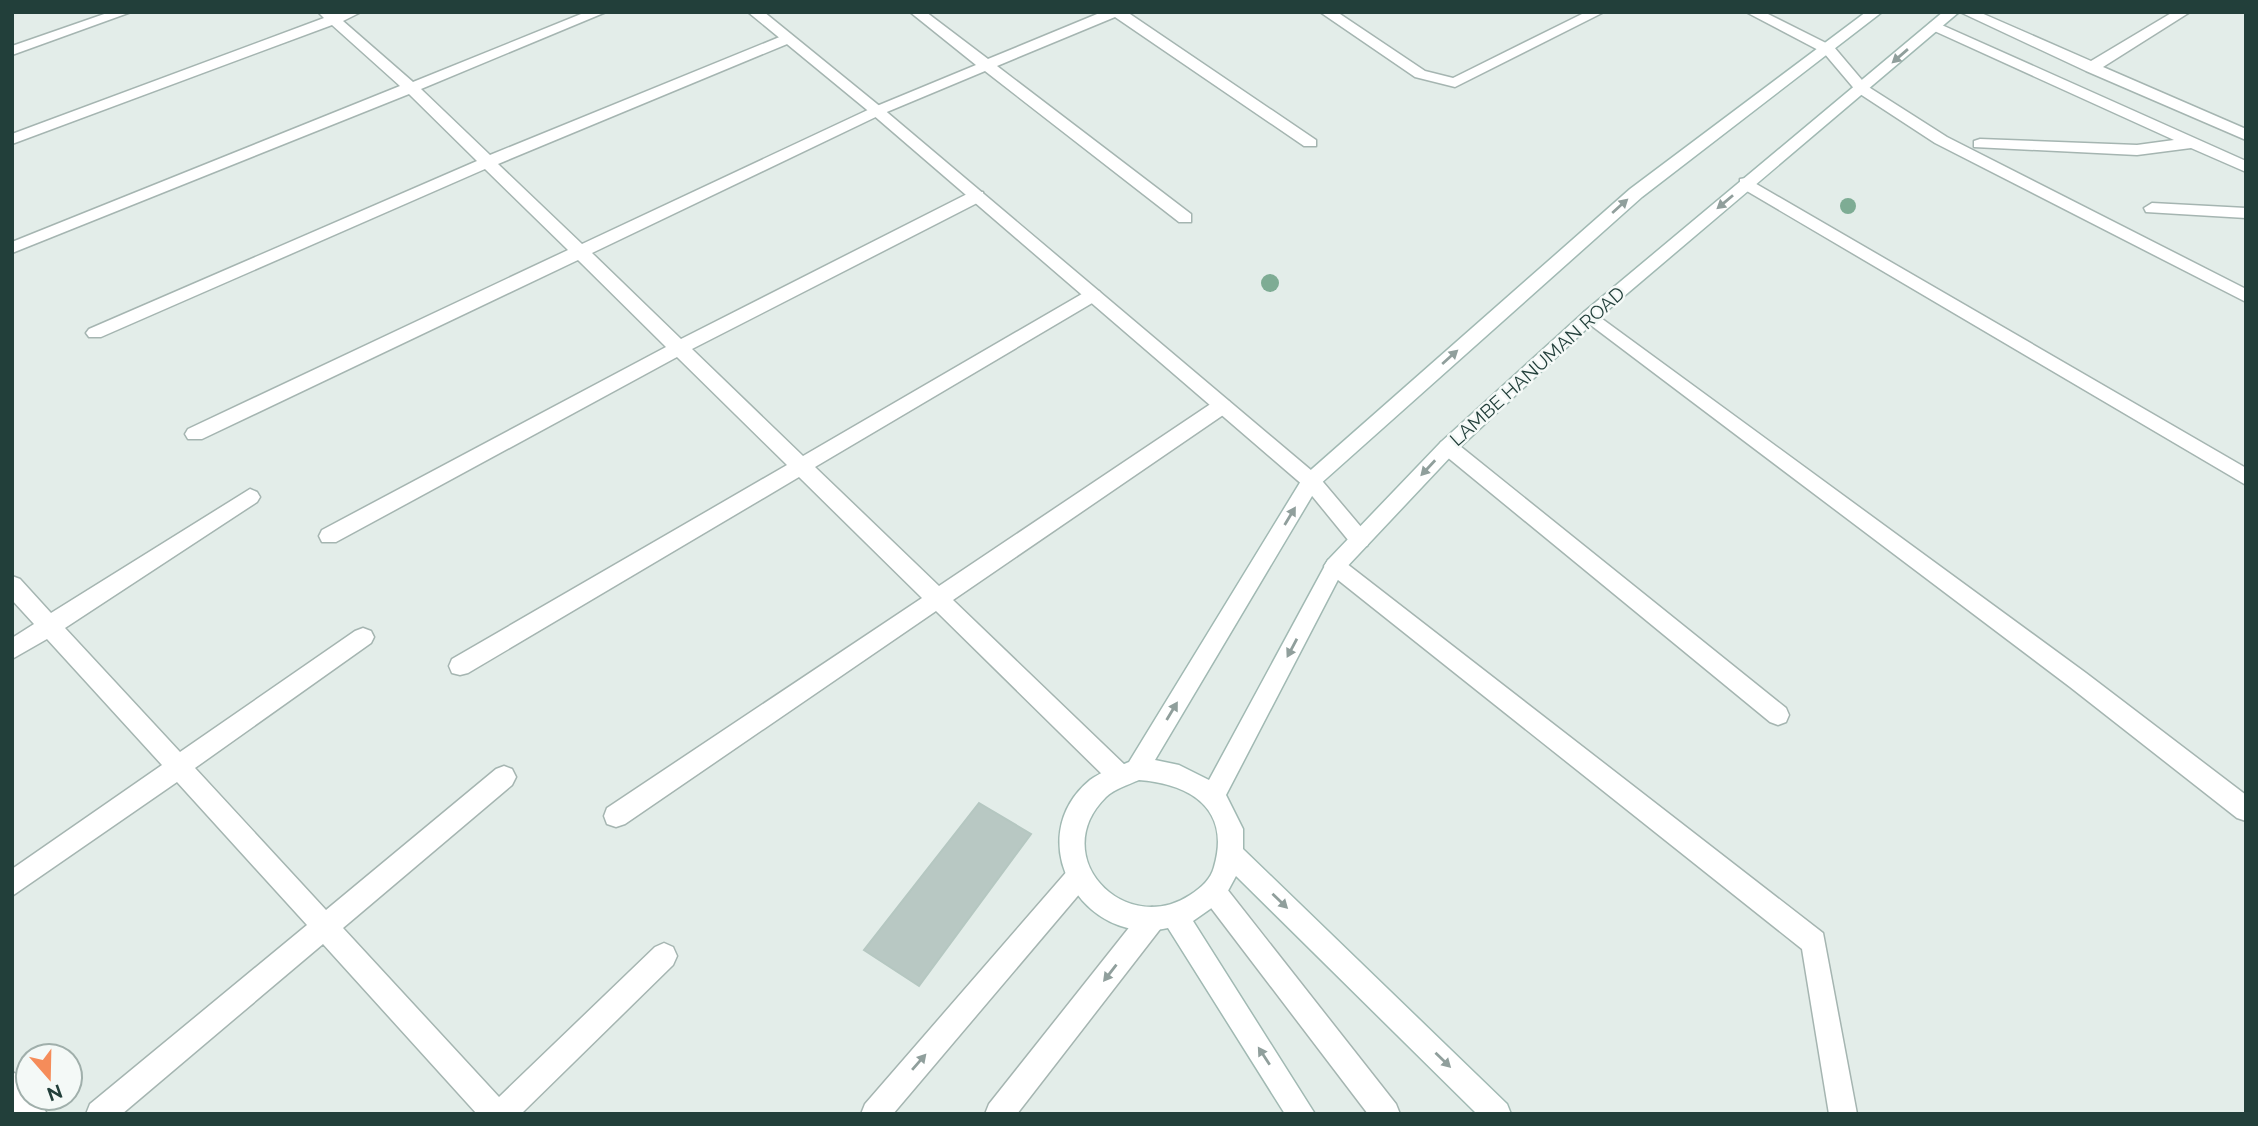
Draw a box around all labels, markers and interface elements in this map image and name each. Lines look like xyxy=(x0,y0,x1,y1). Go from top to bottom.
one-way arrow xyxy=(1891,49,1909,64)
one-way arrow xyxy=(1716,194,1733,209)
one-way arrow xyxy=(1612,199,1629,214)
street label: LAMBE HANUMAN ROAD xyxy=(1445,282,1629,450)
one-way arrow xyxy=(1442,350,1459,365)
one-way arrow xyxy=(1420,459,1436,476)
one-way arrow xyxy=(1283,507,1296,526)
one-way arrow xyxy=(1286,638,1298,658)
one-way arrow xyxy=(1166,701,1179,720)
one-way arrow xyxy=(1271,893,1288,909)
one-way arrow xyxy=(1103,964,1118,981)
north arrow xyxy=(14,1042,84,1112)
one-way arrow xyxy=(1258,1047,1271,1066)
one-way arrow xyxy=(1434,1052,1451,1069)
one-way arrow xyxy=(911,1053,927,1071)
text: N xyxy=(44,1080,65,1106)

